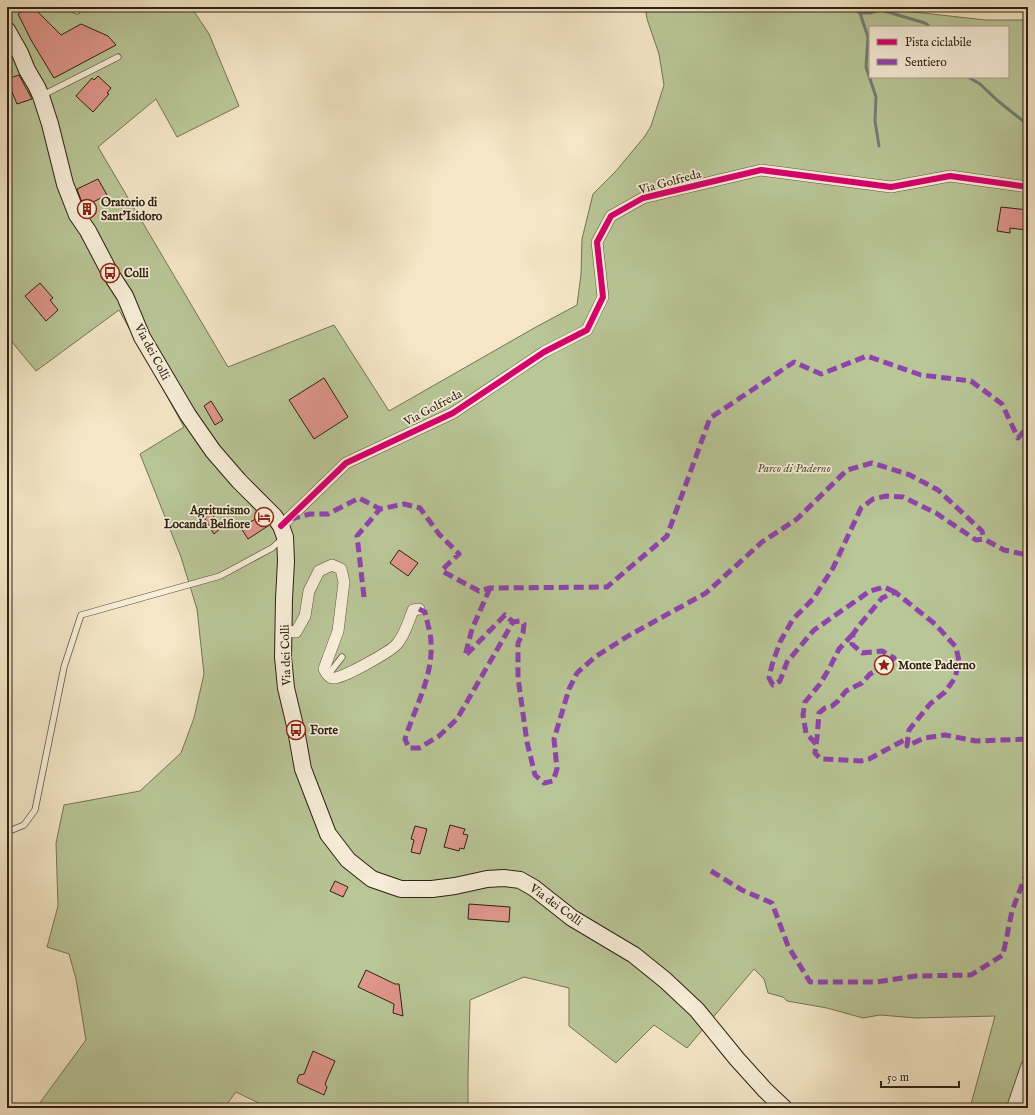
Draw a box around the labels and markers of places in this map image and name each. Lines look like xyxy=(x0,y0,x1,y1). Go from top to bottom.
place label: Oratorio di Sant'Isidoro xyxy=(101,195,163,224)
building icon: Oratorio di Sant'Isidoro xyxy=(76,198,98,220)
bus stop icon: Colli xyxy=(99,262,121,284)
place label: Colli xyxy=(124,266,150,281)
place label: Agriturismo Locanda Belfiore xyxy=(163,503,251,532)
hotel icon: Agriturismo Locanda Belfiore xyxy=(253,506,275,528)
place icon: Monte Paderno xyxy=(873,654,895,676)
place label: Monte Paderno xyxy=(898,658,976,673)
bus stop icon: Forte xyxy=(285,719,307,741)
place label: Forte xyxy=(310,723,338,738)

